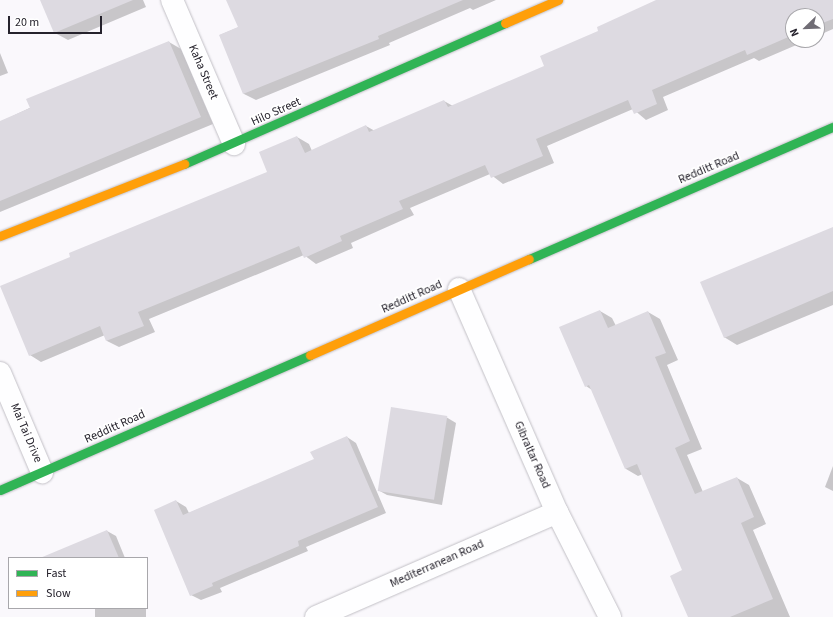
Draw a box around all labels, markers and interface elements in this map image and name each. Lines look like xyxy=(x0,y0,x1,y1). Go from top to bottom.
scale bar xyxy=(10,8,104,34)
north arrow xyxy=(785,8,825,48)
text: 20 m xyxy=(15,14,39,31)
text: N xyxy=(786,26,803,39)
street label: Kaha Street xyxy=(185,42,221,102)
street label: Hilo Street xyxy=(249,95,303,129)
street label: Redditt Road xyxy=(676,149,742,187)
street label: Redditt Road xyxy=(379,277,445,317)
street label: Mai Tai Drive xyxy=(7,401,45,465)
street label: Redditt Road xyxy=(82,407,148,447)
street label: Gibraltar Road xyxy=(511,419,553,491)
street label: Mediterranean Road xyxy=(388,537,486,591)
legend xyxy=(8,557,148,609)
text: Fast xyxy=(46,565,66,582)
text: Slow xyxy=(46,585,71,602)

